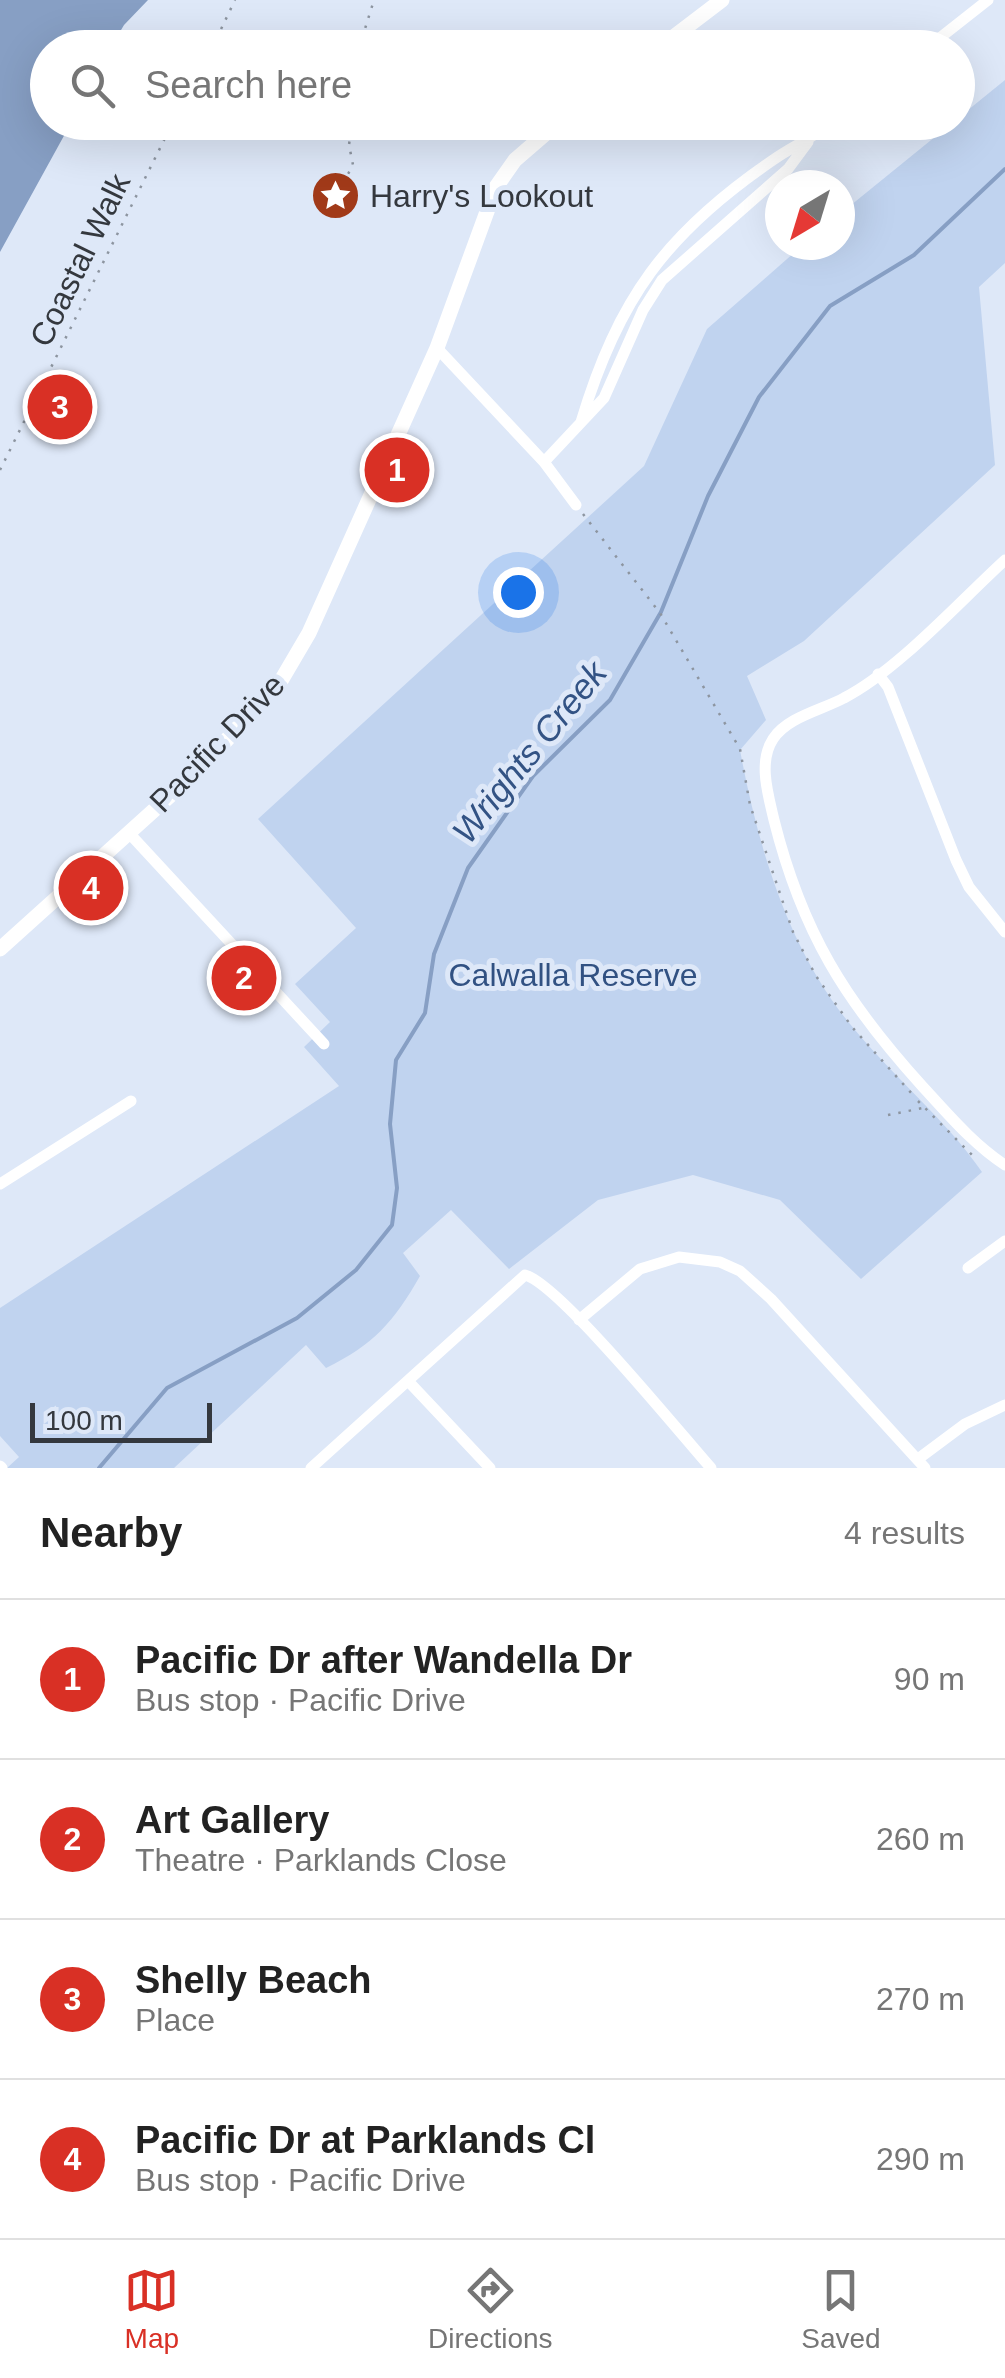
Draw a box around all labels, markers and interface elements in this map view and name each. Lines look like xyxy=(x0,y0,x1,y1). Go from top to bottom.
search box xyxy=(30,30,975,140)
icon: search xyxy=(65,58,120,113)
text: Search here xyxy=(145,64,352,106)
street label: Coastal Walk xyxy=(23,167,138,352)
place icon: Harry's Lookout xyxy=(309,170,361,222)
north arrow xyxy=(765,170,855,260)
place label: Harry's Lookout xyxy=(370,178,593,214)
pin: 3 xyxy=(28,370,92,444)
pin: 1 xyxy=(364,432,430,508)
your location xyxy=(493,567,544,618)
water label: Wrights Creek xyxy=(444,652,615,850)
street label: Pacific Drive xyxy=(142,667,292,819)
pin: 4 xyxy=(58,850,124,926)
pin: 2 xyxy=(212,940,276,1016)
park label: Calwalla Reserve xyxy=(449,957,697,993)
scale bar xyxy=(30,1398,212,1442)
text: 100 m xyxy=(45,1405,123,1436)
text: Nearby xyxy=(40,1509,182,1556)
text: 4 results xyxy=(844,1515,965,1551)
text: Pacific Dr after Wandella Dr xyxy=(135,1639,632,1681)
text: 1 xyxy=(64,1661,81,1697)
text: 90 m xyxy=(894,1661,965,1697)
text: Bus stop · Pacific Drive xyxy=(135,1682,466,1718)
text: Art Gallery xyxy=(135,1799,329,1841)
text: 2 xyxy=(64,1821,81,1857)
text: 260 m xyxy=(876,1821,965,1857)
text: Theatre · Parklands Close xyxy=(135,1842,507,1878)
text: Shelly Beach xyxy=(135,1959,372,2001)
text: 3 xyxy=(64,1981,81,2017)
text: 270 m xyxy=(876,1981,965,2017)
text: Place xyxy=(135,2002,215,2038)
text: Pacific Dr at Parklands Cl xyxy=(135,2119,595,2161)
text: 4 xyxy=(64,2141,81,2177)
text: 290 m xyxy=(876,2141,965,2177)
text: Bus stop · Pacific Drive xyxy=(135,2162,466,2198)
tab: Map xyxy=(124,2263,179,2355)
tab: Directions xyxy=(428,2263,553,2355)
tab: Saved xyxy=(801,2263,881,2355)

